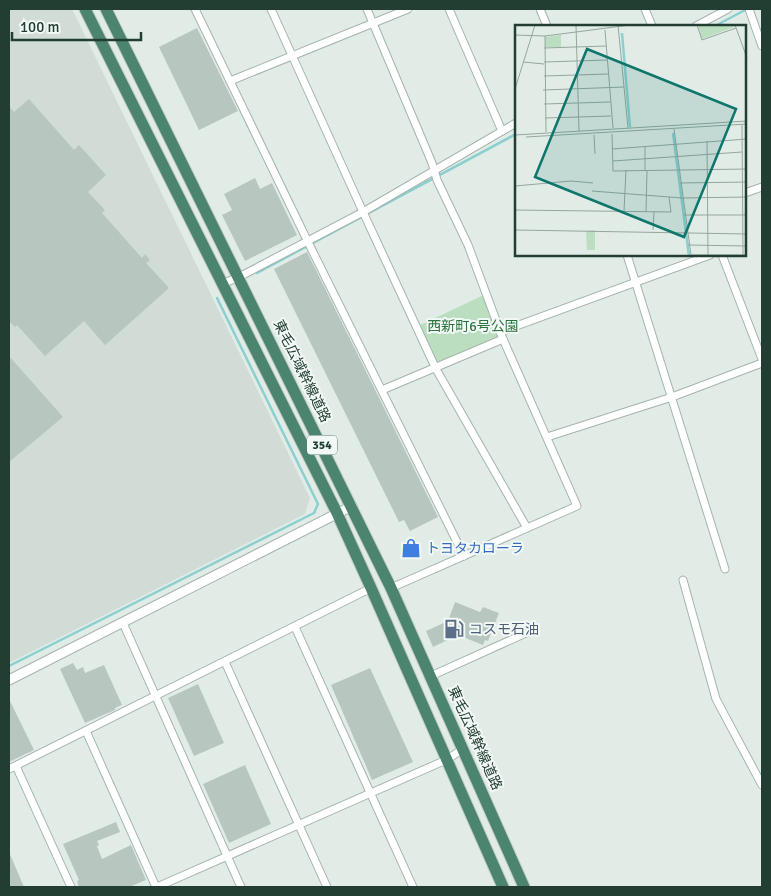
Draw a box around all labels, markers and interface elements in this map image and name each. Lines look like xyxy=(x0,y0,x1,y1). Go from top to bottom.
scale bar xyxy=(12,10,141,42)
text: 100 m xyxy=(20,18,60,36)
inset map xyxy=(515,25,746,256)
street label: 東毛広域幹線道路 xyxy=(270,317,334,425)
park label: 西新町6号公園 xyxy=(427,318,519,335)
road number: 354 xyxy=(307,436,337,454)
shop icon: トヨタカローラ xyxy=(400,537,422,559)
place label: トヨタカローラ xyxy=(426,540,524,557)
fuel station icon: コスモ石油 xyxy=(443,618,465,640)
place label: コスモ石油 xyxy=(469,621,539,638)
street label: 東毛広域幹線道路 xyxy=(444,683,506,793)

